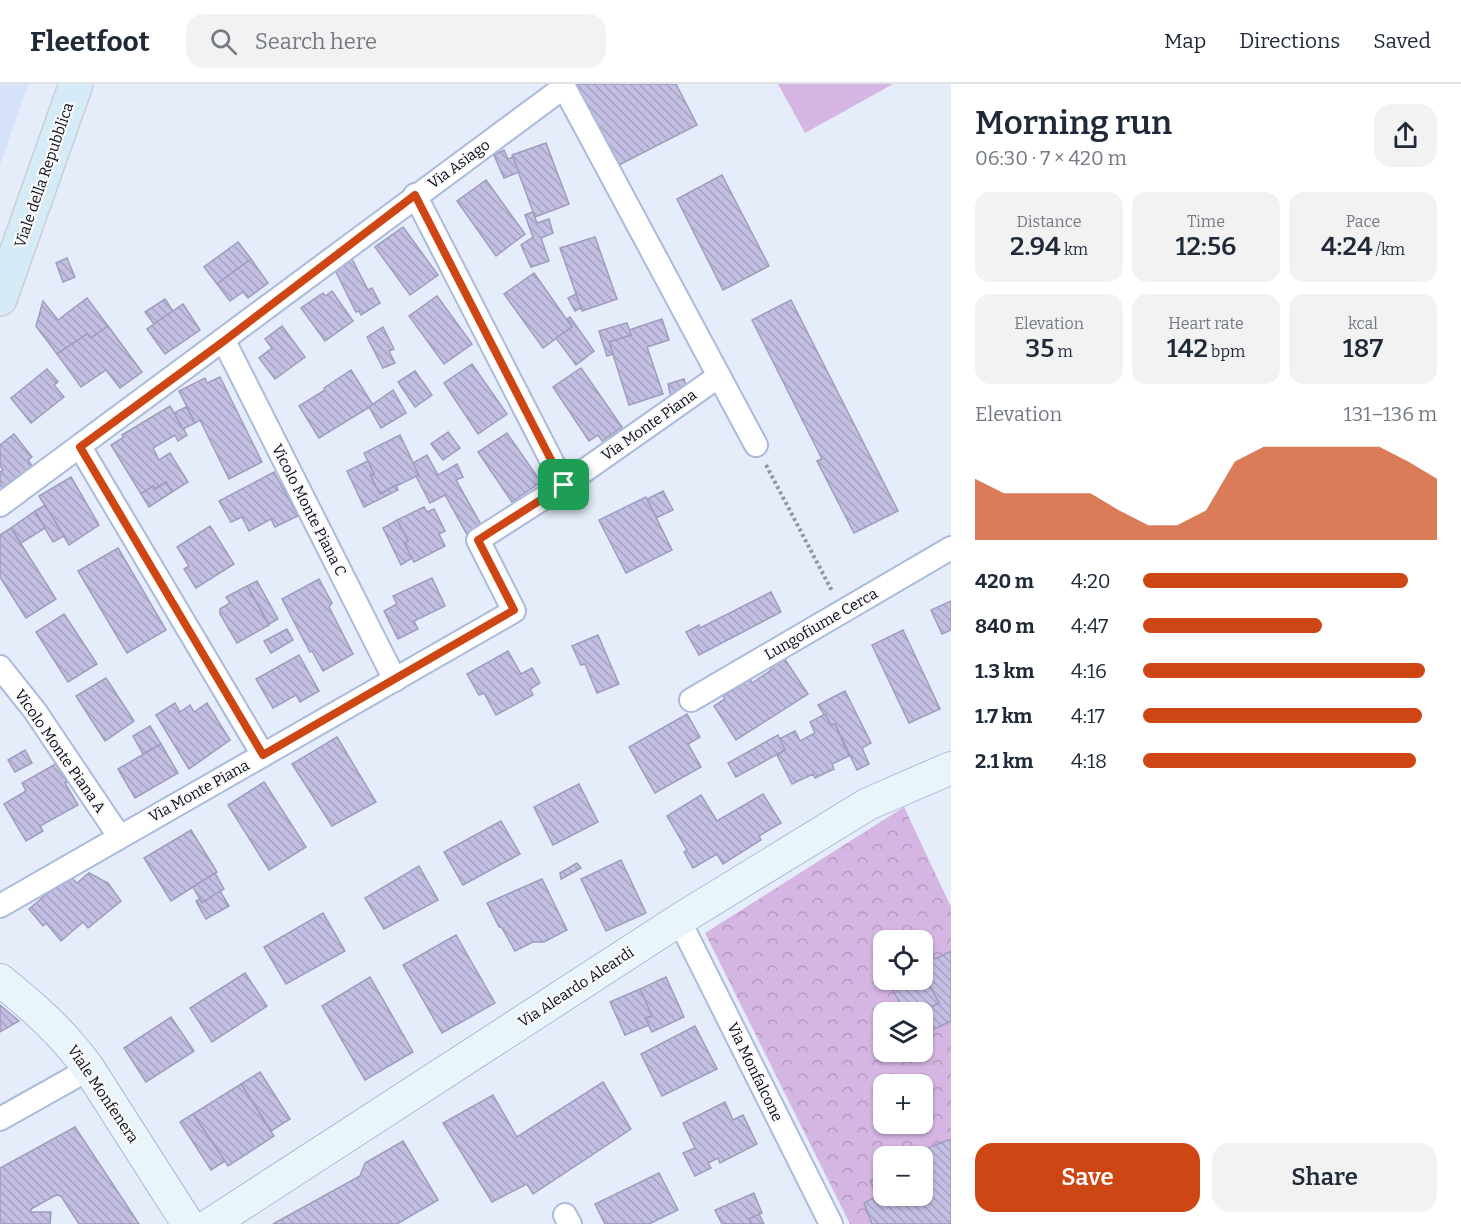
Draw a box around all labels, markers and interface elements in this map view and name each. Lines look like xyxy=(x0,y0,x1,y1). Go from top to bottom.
search box xyxy=(186,14,606,68)
text: Fleetfoot xyxy=(30,25,150,58)
icon: search xyxy=(207,25,240,58)
text: Search here xyxy=(255,28,377,55)
text: Map xyxy=(1164,28,1206,54)
text: Directions xyxy=(1239,28,1340,54)
text: Saved xyxy=(1373,28,1431,54)
street label: Viale della Repubblica xyxy=(11,100,77,250)
text: Morning run xyxy=(975,103,1172,143)
button: share xyxy=(1374,104,1437,167)
street label: Via Asiago xyxy=(425,136,493,192)
text: 06:30 · 7 × 420 m xyxy=(975,146,1127,170)
text: Distance xyxy=(1017,212,1081,231)
text: Time xyxy=(1187,212,1225,231)
text: Pace xyxy=(1346,212,1380,231)
text: 2.94 xyxy=(1010,231,1061,262)
text: 12:56 xyxy=(1176,231,1236,262)
text: 4:24 xyxy=(1321,231,1373,262)
text: km xyxy=(1061,240,1088,259)
text: /km xyxy=(1373,240,1405,259)
text: Elevation xyxy=(1014,314,1084,333)
text: Heart rate xyxy=(1168,314,1244,333)
text: kcal xyxy=(1348,314,1378,333)
text: 35 xyxy=(1025,333,1054,364)
text: 142 xyxy=(1167,333,1208,364)
text: 187 xyxy=(1343,333,1383,364)
text: m xyxy=(1054,342,1073,361)
text: bpm xyxy=(1208,342,1245,361)
street label: Via Monte Piana xyxy=(598,386,700,464)
text: Elevation xyxy=(975,402,1062,426)
text: 131–136 m xyxy=(1344,402,1437,426)
street label: Vicolo Monte Piana C xyxy=(268,441,350,579)
pin xyxy=(538,459,589,510)
icon: arrive xyxy=(547,468,580,501)
text: 420 m xyxy=(975,569,1034,593)
text: 4:20 xyxy=(1071,569,1111,593)
street label: Lungofiume Cerca xyxy=(761,584,881,664)
text: 840 m xyxy=(975,614,1035,638)
text: 4:47 xyxy=(1071,614,1108,638)
text: 1.3 km xyxy=(975,659,1034,683)
text: 4:16 xyxy=(1071,659,1107,683)
street label: Vicolo Monte Piana A xyxy=(11,686,110,816)
text: 1.7 km xyxy=(975,704,1032,728)
text: 4:17 xyxy=(1071,704,1105,728)
text: 2.1 km xyxy=(975,749,1033,773)
text: 4:18 xyxy=(1071,749,1107,773)
street label: Via Monte Piana xyxy=(146,756,252,826)
map controls xyxy=(873,930,933,1206)
button: locate xyxy=(873,930,933,990)
street label: Via Aleardo Aleardi xyxy=(515,943,638,1031)
button: layers xyxy=(873,1002,933,1062)
street label: Via Monfalcone xyxy=(723,1020,787,1124)
street label: Viale Monfenera xyxy=(64,1042,142,1146)
button: + xyxy=(873,1074,933,1134)
button: Save xyxy=(975,1143,1200,1212)
button: Share xyxy=(1212,1143,1437,1212)
button: − xyxy=(873,1146,933,1206)

